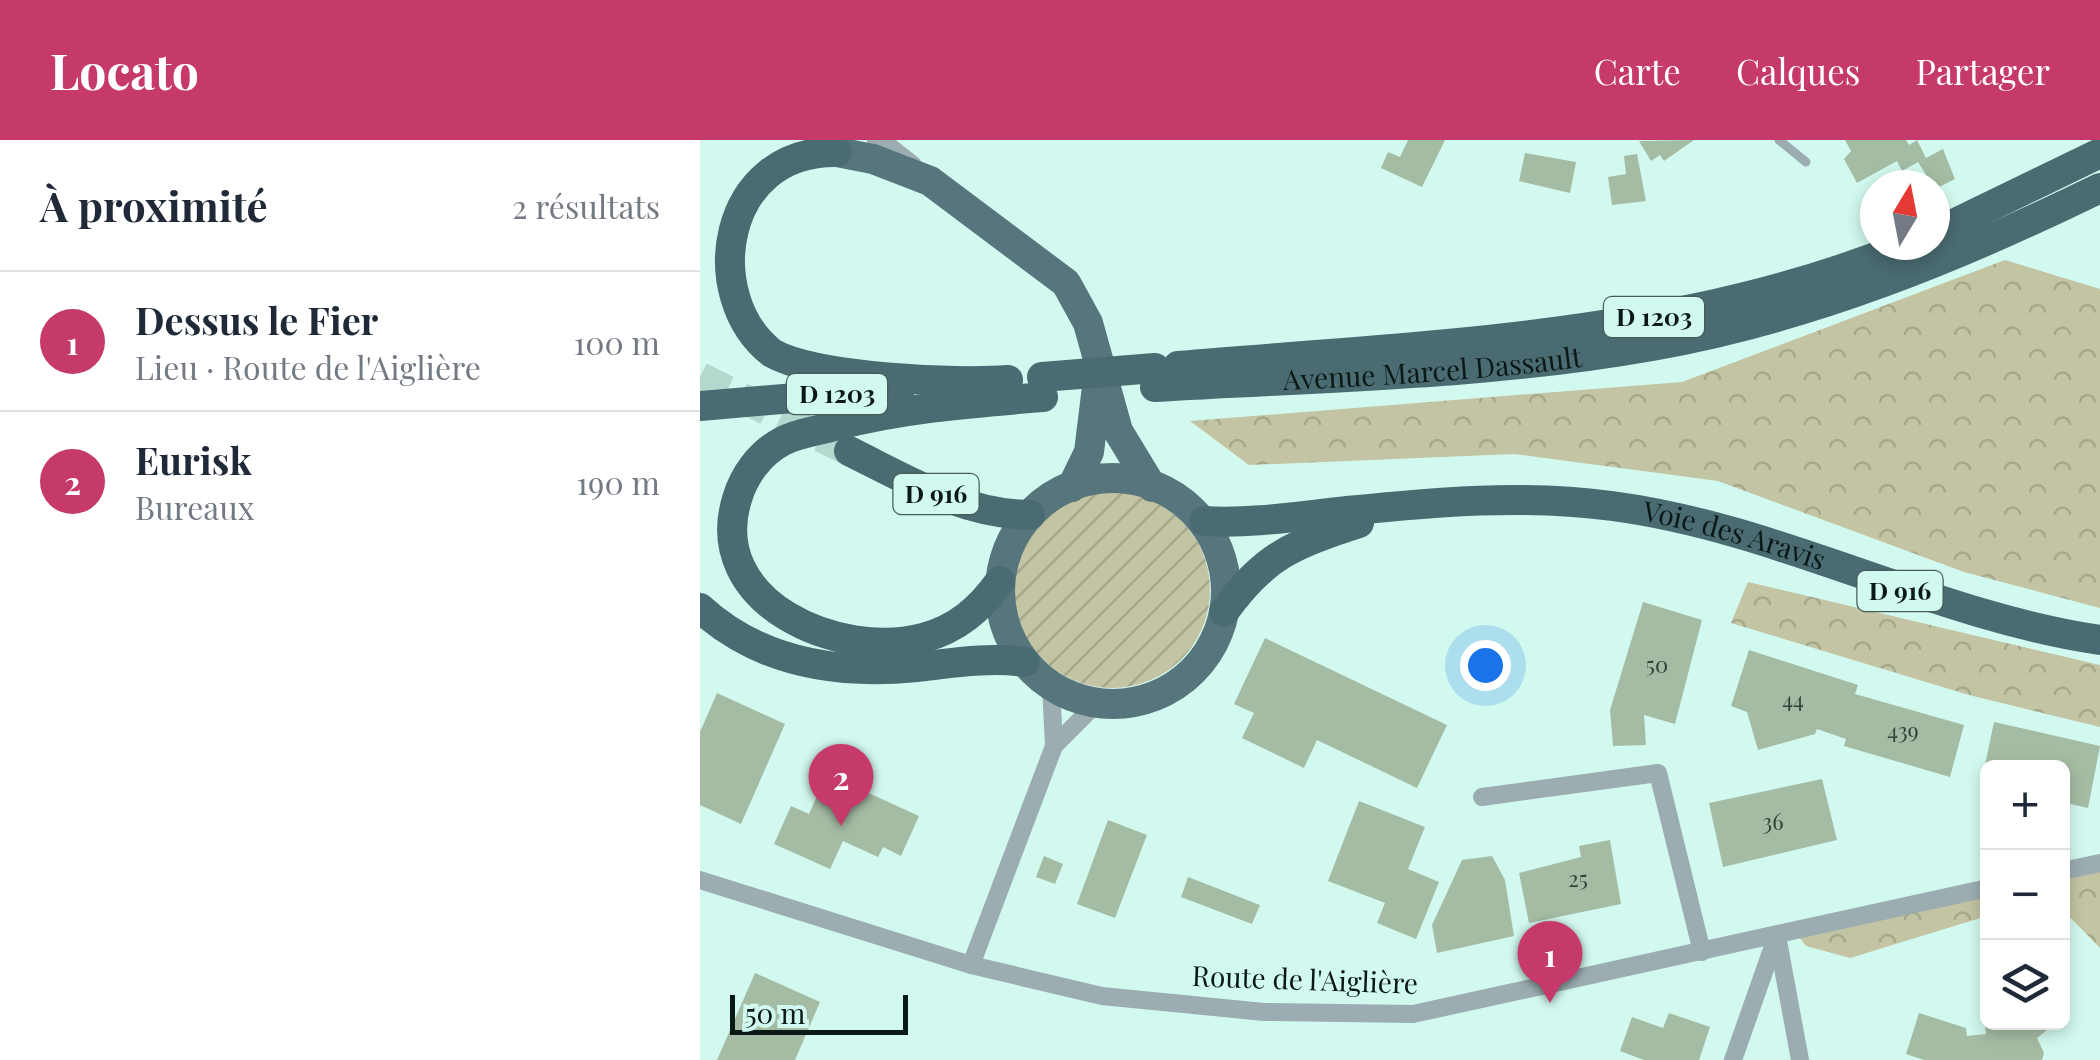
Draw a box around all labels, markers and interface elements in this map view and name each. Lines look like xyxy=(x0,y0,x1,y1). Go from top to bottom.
text: Locato xyxy=(50,38,199,102)
text: Carte xyxy=(1594,47,1681,94)
text: Calques xyxy=(1736,47,1861,94)
text: Partager xyxy=(1916,47,2050,94)
north arrow xyxy=(1860,170,1950,260)
text: À proximité xyxy=(40,177,268,233)
text: 2 résultats xyxy=(512,184,660,227)
text: Dessus le Fier xyxy=(135,294,378,345)
road number: D 1203 xyxy=(1604,297,1704,337)
text: 1 xyxy=(66,320,79,363)
text: 100 m xyxy=(573,320,660,363)
street label: Avenue Marcel Dassault xyxy=(1281,337,1585,397)
text: Lieu · Route de l'Aiglière xyxy=(135,345,481,388)
road number: D 1203 xyxy=(787,374,887,414)
text: Eurisk xyxy=(135,434,252,485)
text: 2 xyxy=(64,460,81,503)
text: 190 m xyxy=(576,460,660,503)
road number: D 916 xyxy=(894,474,978,514)
text: Bureaux xyxy=(135,485,254,528)
street label: Voie des Aravis xyxy=(1639,491,1831,577)
road number: D 916 xyxy=(1858,571,1942,611)
your location xyxy=(1460,640,1511,691)
house number: 50 xyxy=(1646,649,1668,679)
house number: 44 xyxy=(1782,684,1804,714)
house number: 439 xyxy=(1887,715,1919,745)
pin: 2 xyxy=(808,744,874,826)
map controls xyxy=(1980,760,2070,1030)
button: + xyxy=(1980,760,2070,850)
house number: 36 xyxy=(1762,806,1784,836)
button: − xyxy=(1980,850,2070,940)
house number: 25 xyxy=(1568,863,1588,893)
pin: 1 xyxy=(1518,920,1582,1003)
button: layers xyxy=(1980,940,2070,1030)
street label: Route de l'Aiglière xyxy=(1191,956,1419,1001)
scale bar xyxy=(730,990,908,1034)
text: 50 m xyxy=(745,994,805,1031)

